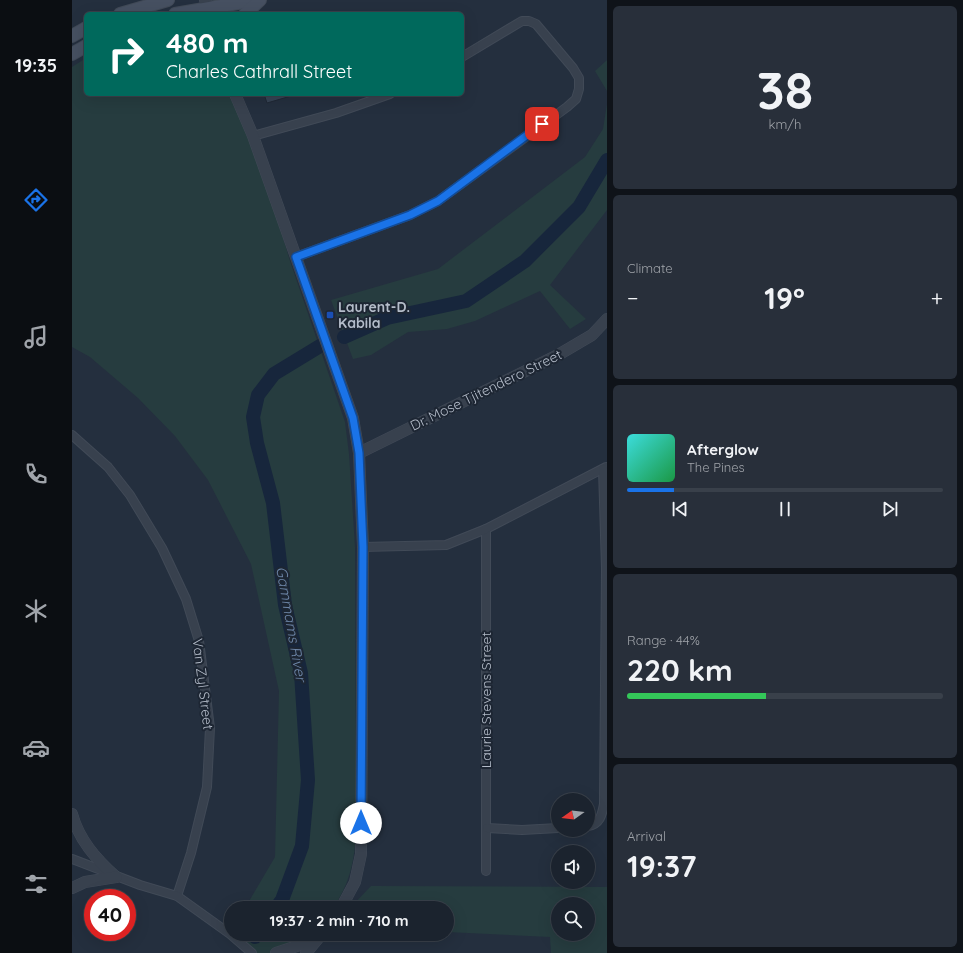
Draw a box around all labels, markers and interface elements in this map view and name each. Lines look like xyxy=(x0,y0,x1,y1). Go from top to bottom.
text: 480 m xyxy=(166,25,249,60)
icon: right xyxy=(100,28,152,80)
text: 19:35 xyxy=(15,54,57,77)
text: 38 xyxy=(757,57,813,122)
text: Charles Cathrall Street xyxy=(166,60,352,83)
pin xyxy=(525,107,559,141)
icon: arrive xyxy=(531,113,553,135)
text: km/h xyxy=(769,116,801,132)
icon: directions xyxy=(22,186,50,214)
text: Climate xyxy=(627,260,673,276)
text: 19° xyxy=(764,279,805,317)
text: − xyxy=(627,284,638,312)
text: + xyxy=(931,284,943,312)
place label: Laurent-D. Kabila xyxy=(338,298,410,332)
marker: Laurent-D. Kabila xyxy=(325,310,335,320)
icon: music xyxy=(22,323,50,351)
street label: Dr. Mose Tjitendero Street xyxy=(407,345,565,435)
text: Afterglow xyxy=(687,440,759,459)
text: The Pines xyxy=(687,459,745,475)
icon: phone xyxy=(22,460,50,488)
icon: previous xyxy=(669,498,691,520)
icon: pause xyxy=(774,498,796,520)
icon: next xyxy=(879,498,901,520)
water label: Gammams River xyxy=(272,565,311,685)
icon: climate xyxy=(22,597,50,625)
street label: Laurie Stevens Street xyxy=(477,632,495,768)
text: Range · 44% xyxy=(627,632,700,648)
street label: Van Zyl Street xyxy=(188,637,218,731)
text: 220 km xyxy=(627,651,733,689)
icon: car xyxy=(22,734,50,762)
north arrow xyxy=(551,793,595,837)
map controls xyxy=(551,793,595,941)
position arrow xyxy=(340,802,382,844)
text: Arrival xyxy=(627,828,666,844)
button: sound xyxy=(551,845,595,889)
text: 19:37 xyxy=(627,847,696,885)
icon: filters xyxy=(22,870,50,898)
speed limit sign: 40 xyxy=(84,889,136,941)
button: search xyxy=(551,897,595,941)
text: 19:37 · 2 min · 710 m xyxy=(269,911,409,930)

